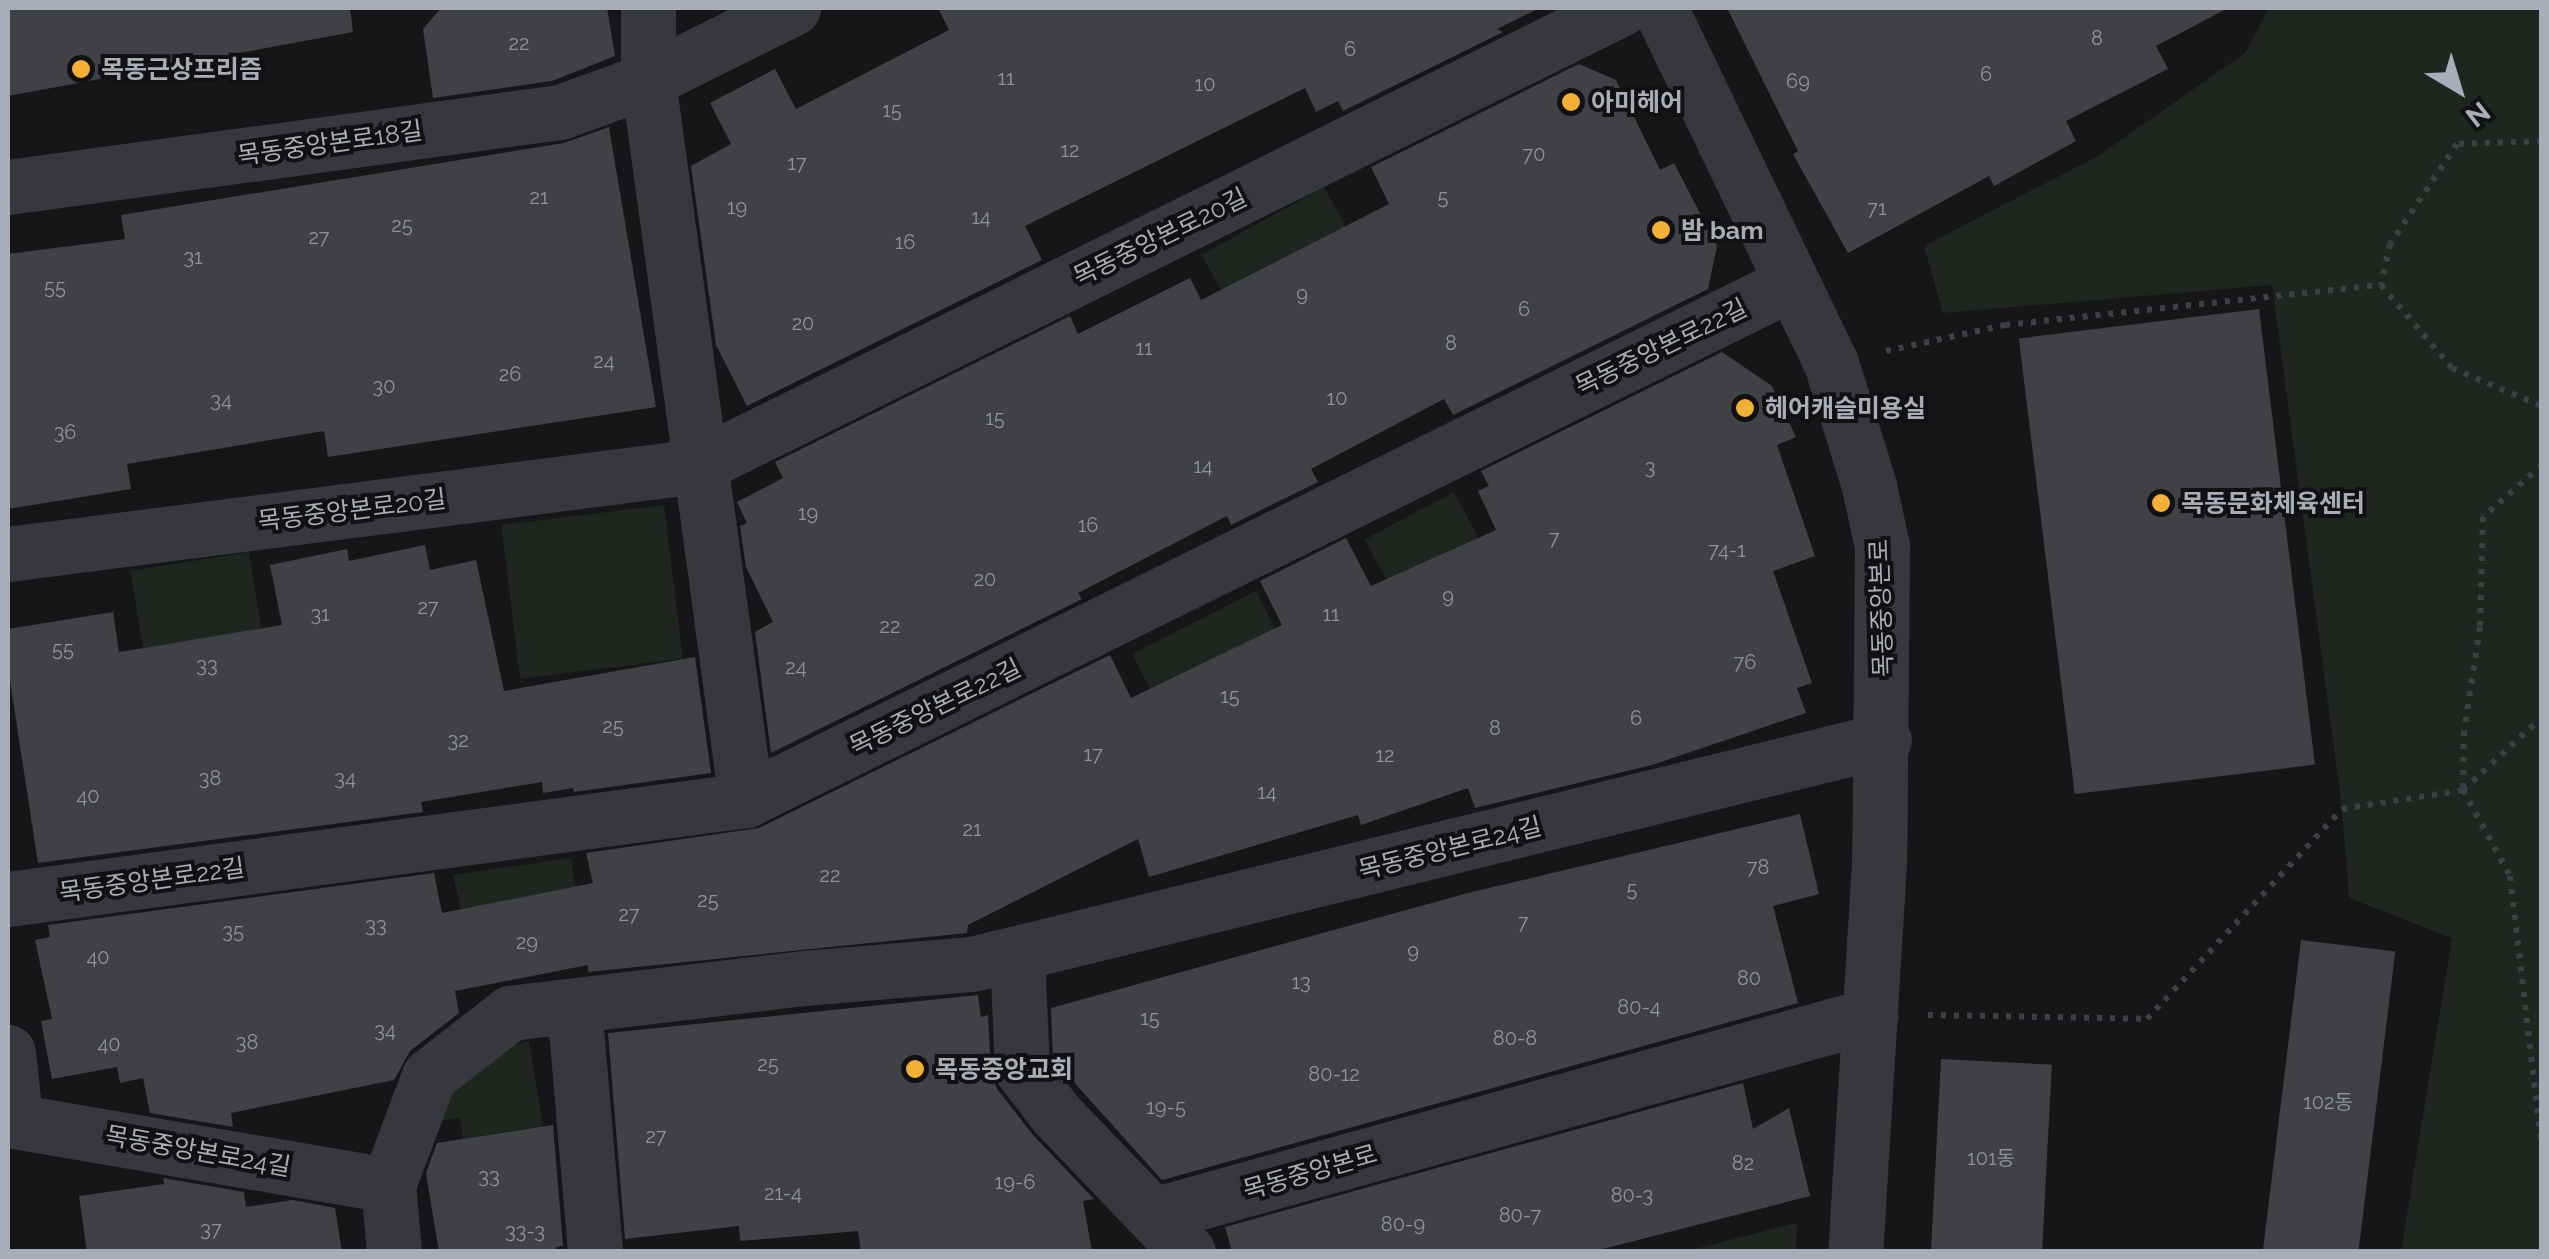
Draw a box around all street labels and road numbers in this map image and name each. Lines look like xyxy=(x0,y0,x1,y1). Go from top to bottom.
street label: 목동중앙본로18길 xyxy=(236,115,424,171)
street label: 목동중앙본로20길 xyxy=(1068,182,1252,292)
street label: 목동중앙본로22길 xyxy=(1570,293,1752,401)
street label: 목동중앙본로20길 xyxy=(256,484,448,536)
street label: 목동중앙본로 xyxy=(1864,539,1898,677)
street label: 목동중앙본로22길 xyxy=(844,653,1026,761)
street label: 목동중앙본로24길 xyxy=(1355,811,1545,885)
street label: 목동중앙본로22길 xyxy=(57,852,247,908)
street label: 목동중앙본로24길 xyxy=(103,1120,293,1182)
street label: 목동중앙본로 xyxy=(1240,1139,1380,1205)

